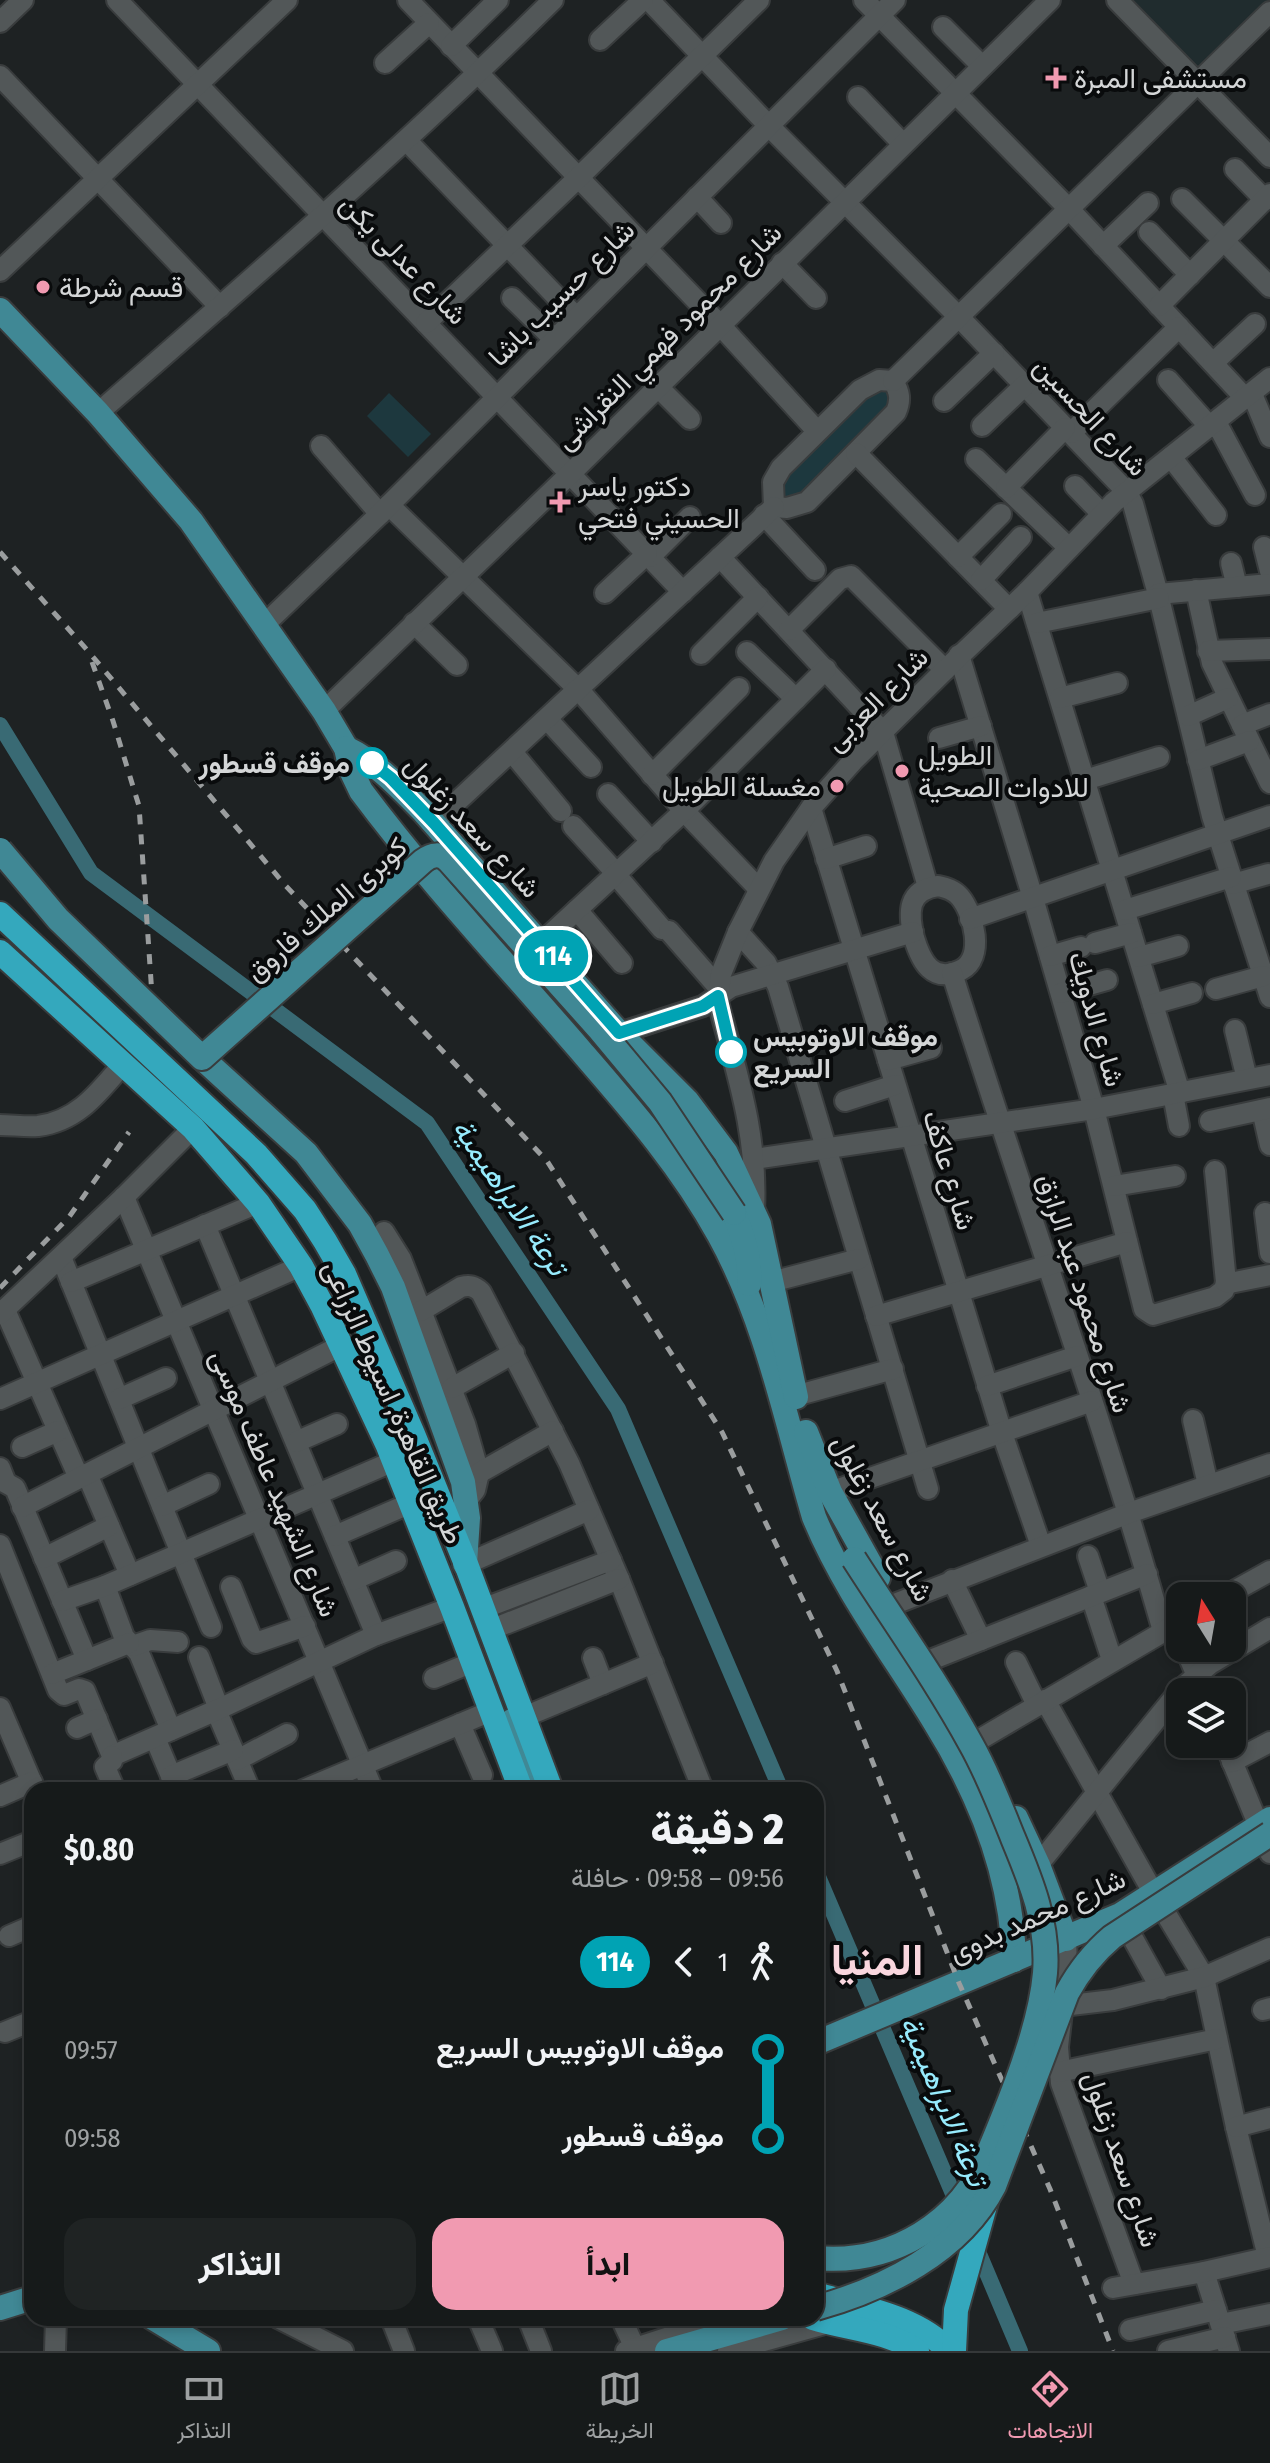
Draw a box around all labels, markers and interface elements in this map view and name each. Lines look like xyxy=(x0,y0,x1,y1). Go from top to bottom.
place label: مستشفى المبرة xyxy=(1074,62,1247,96)
marker: مستشفى المبرة xyxy=(1045,67,1067,89)
street label: شارع عدلى يكن xyxy=(332,187,474,333)
street label: شارع حسيب باشا xyxy=(481,213,643,375)
street label: شارع محمود فهمي النقراشى xyxy=(548,216,793,461)
place label: قسم شرطة xyxy=(59,271,183,306)
marker: قسم شرطة xyxy=(34,278,52,296)
street label: شارع الحسين xyxy=(1025,350,1154,484)
place label: دكتور ياسر الحسيني فتحي xyxy=(577,470,740,541)
marker: دكتور ياسر الحسيني فتحي xyxy=(549,491,571,513)
street label: شارع العزبى xyxy=(818,641,936,759)
place label: الطويل للادوات الصحية xyxy=(918,739,1089,805)
place label: موقف قسطور xyxy=(198,747,350,781)
marker: موقف قسطور xyxy=(357,748,387,778)
street label: شارع سعد زغلول xyxy=(396,748,547,906)
marker: الطويل للادوات الصحية xyxy=(893,762,911,780)
place label: مغسلة الطويل xyxy=(662,770,821,804)
marker: مغسلة الطويل xyxy=(828,777,846,795)
street label: كوبرى الملك فاروق xyxy=(239,830,414,989)
line badge: 114 xyxy=(507,930,599,982)
text: 114 xyxy=(534,939,572,972)
street label: شارع الدويك xyxy=(1060,948,1132,1091)
place label: موقف الاوتوبيس السريع xyxy=(753,1020,938,1088)
marker: موقف الاوتوبيس السريع xyxy=(716,1037,746,1067)
street label: شارع عاكف xyxy=(914,1106,983,1235)
water label: ترعة الابراهيمية xyxy=(444,1112,577,1285)
street label: شارع محمود عبد الرازق xyxy=(1028,1170,1139,1417)
street label: طريق القاهرة, اسيوط الزراعى xyxy=(315,1255,471,1550)
street label: شارع الشهيد عاطف موسى xyxy=(201,1345,346,1623)
street label: شارع سعد زغلول xyxy=(823,1429,940,1608)
north arrow xyxy=(1166,1582,1246,1662)
map controls xyxy=(1166,1582,1246,1758)
button: layers xyxy=(1166,1678,1246,1758)
text: 2 دقيقة xyxy=(650,1803,784,1856)
text: $0.80 xyxy=(64,1832,134,1868)
street label: شارع محمد بدوى xyxy=(944,1862,1131,1971)
text: 09:56 – 09:58 · حافلة xyxy=(571,1863,784,1894)
district label: المنيا xyxy=(831,1934,923,1987)
icon: back xyxy=(662,1940,706,1984)
icon: walk xyxy=(740,1940,784,1984)
text: 114 xyxy=(596,1945,634,1978)
text: 1 xyxy=(718,1947,728,1978)
water label: ترعة الابراهيمية xyxy=(892,2011,997,2194)
text: موقف الاوتوبيس السريع xyxy=(436,2030,724,2066)
text: 09:57 xyxy=(64,2035,118,2066)
street label: شارع سعد زغلول xyxy=(1074,2067,1167,2252)
text: موقف قسطور xyxy=(562,2118,724,2154)
text: 09:58 xyxy=(64,2123,121,2154)
button: التذاكر xyxy=(64,2218,416,2310)
button: ابدأ xyxy=(432,2218,784,2310)
tab: التذاكر xyxy=(177,2367,231,2450)
tab: الخريطة xyxy=(586,2367,654,2450)
tab: الاتجاهات xyxy=(1008,2367,1093,2450)

